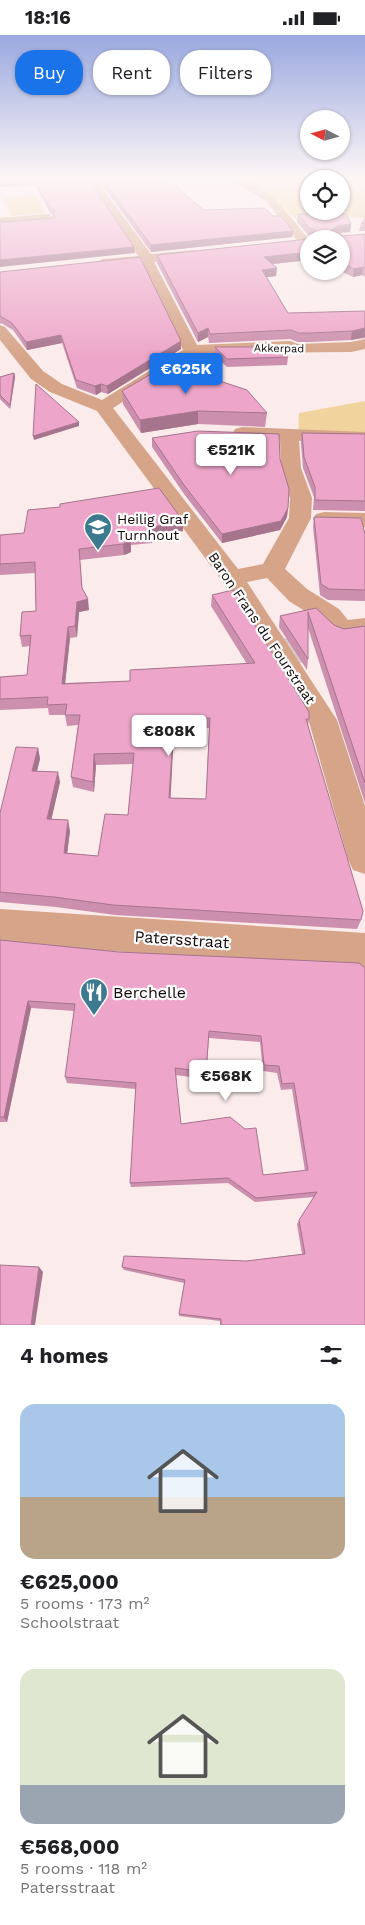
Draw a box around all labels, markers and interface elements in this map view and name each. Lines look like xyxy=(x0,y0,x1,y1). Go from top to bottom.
text: 18:16 xyxy=(25,6,71,29)
chip: Buy xyxy=(15,50,83,95)
chip: Rent xyxy=(93,50,170,95)
chip: Filters xyxy=(180,50,271,95)
north arrow xyxy=(300,110,350,160)
map controls xyxy=(300,110,350,280)
button: locate xyxy=(300,170,350,220)
button: layers xyxy=(300,230,350,280)
street label: Akkerpad xyxy=(254,342,304,355)
pin: €625K xyxy=(151,353,221,395)
text: €625K xyxy=(160,359,212,378)
pin: €521K xyxy=(196,433,266,476)
text: €521K xyxy=(207,440,255,459)
place label: Heilig Graf Turnhout xyxy=(117,511,189,543)
school or university icon: Heilig Graf Turnhout xyxy=(83,512,113,551)
street label: Baron Frans du Fourstraat xyxy=(205,549,319,707)
pin: €808K xyxy=(134,715,204,757)
text: €808K xyxy=(143,721,195,740)
street label: Patersstraat xyxy=(134,927,230,952)
restaurant icon: Berchelle xyxy=(79,977,109,1016)
place label: Berchelle xyxy=(113,983,186,1002)
pin: €568K xyxy=(191,1059,261,1102)
text: €568K xyxy=(200,1066,252,1085)
icon: filters xyxy=(317,1341,345,1369)
text: 4 homes xyxy=(20,1343,108,1368)
icon: home xyxy=(138,1436,228,1526)
text: €625,000 xyxy=(20,1569,119,1594)
text: 5 rooms · 173 m² xyxy=(20,1594,149,1613)
text: Schoolstraat xyxy=(20,1613,119,1632)
icon: home xyxy=(138,1701,228,1791)
text: €568,000 xyxy=(20,1834,120,1859)
text: 5 rooms · 118 m² xyxy=(20,1859,147,1878)
text: Patersstraat xyxy=(20,1878,115,1897)

